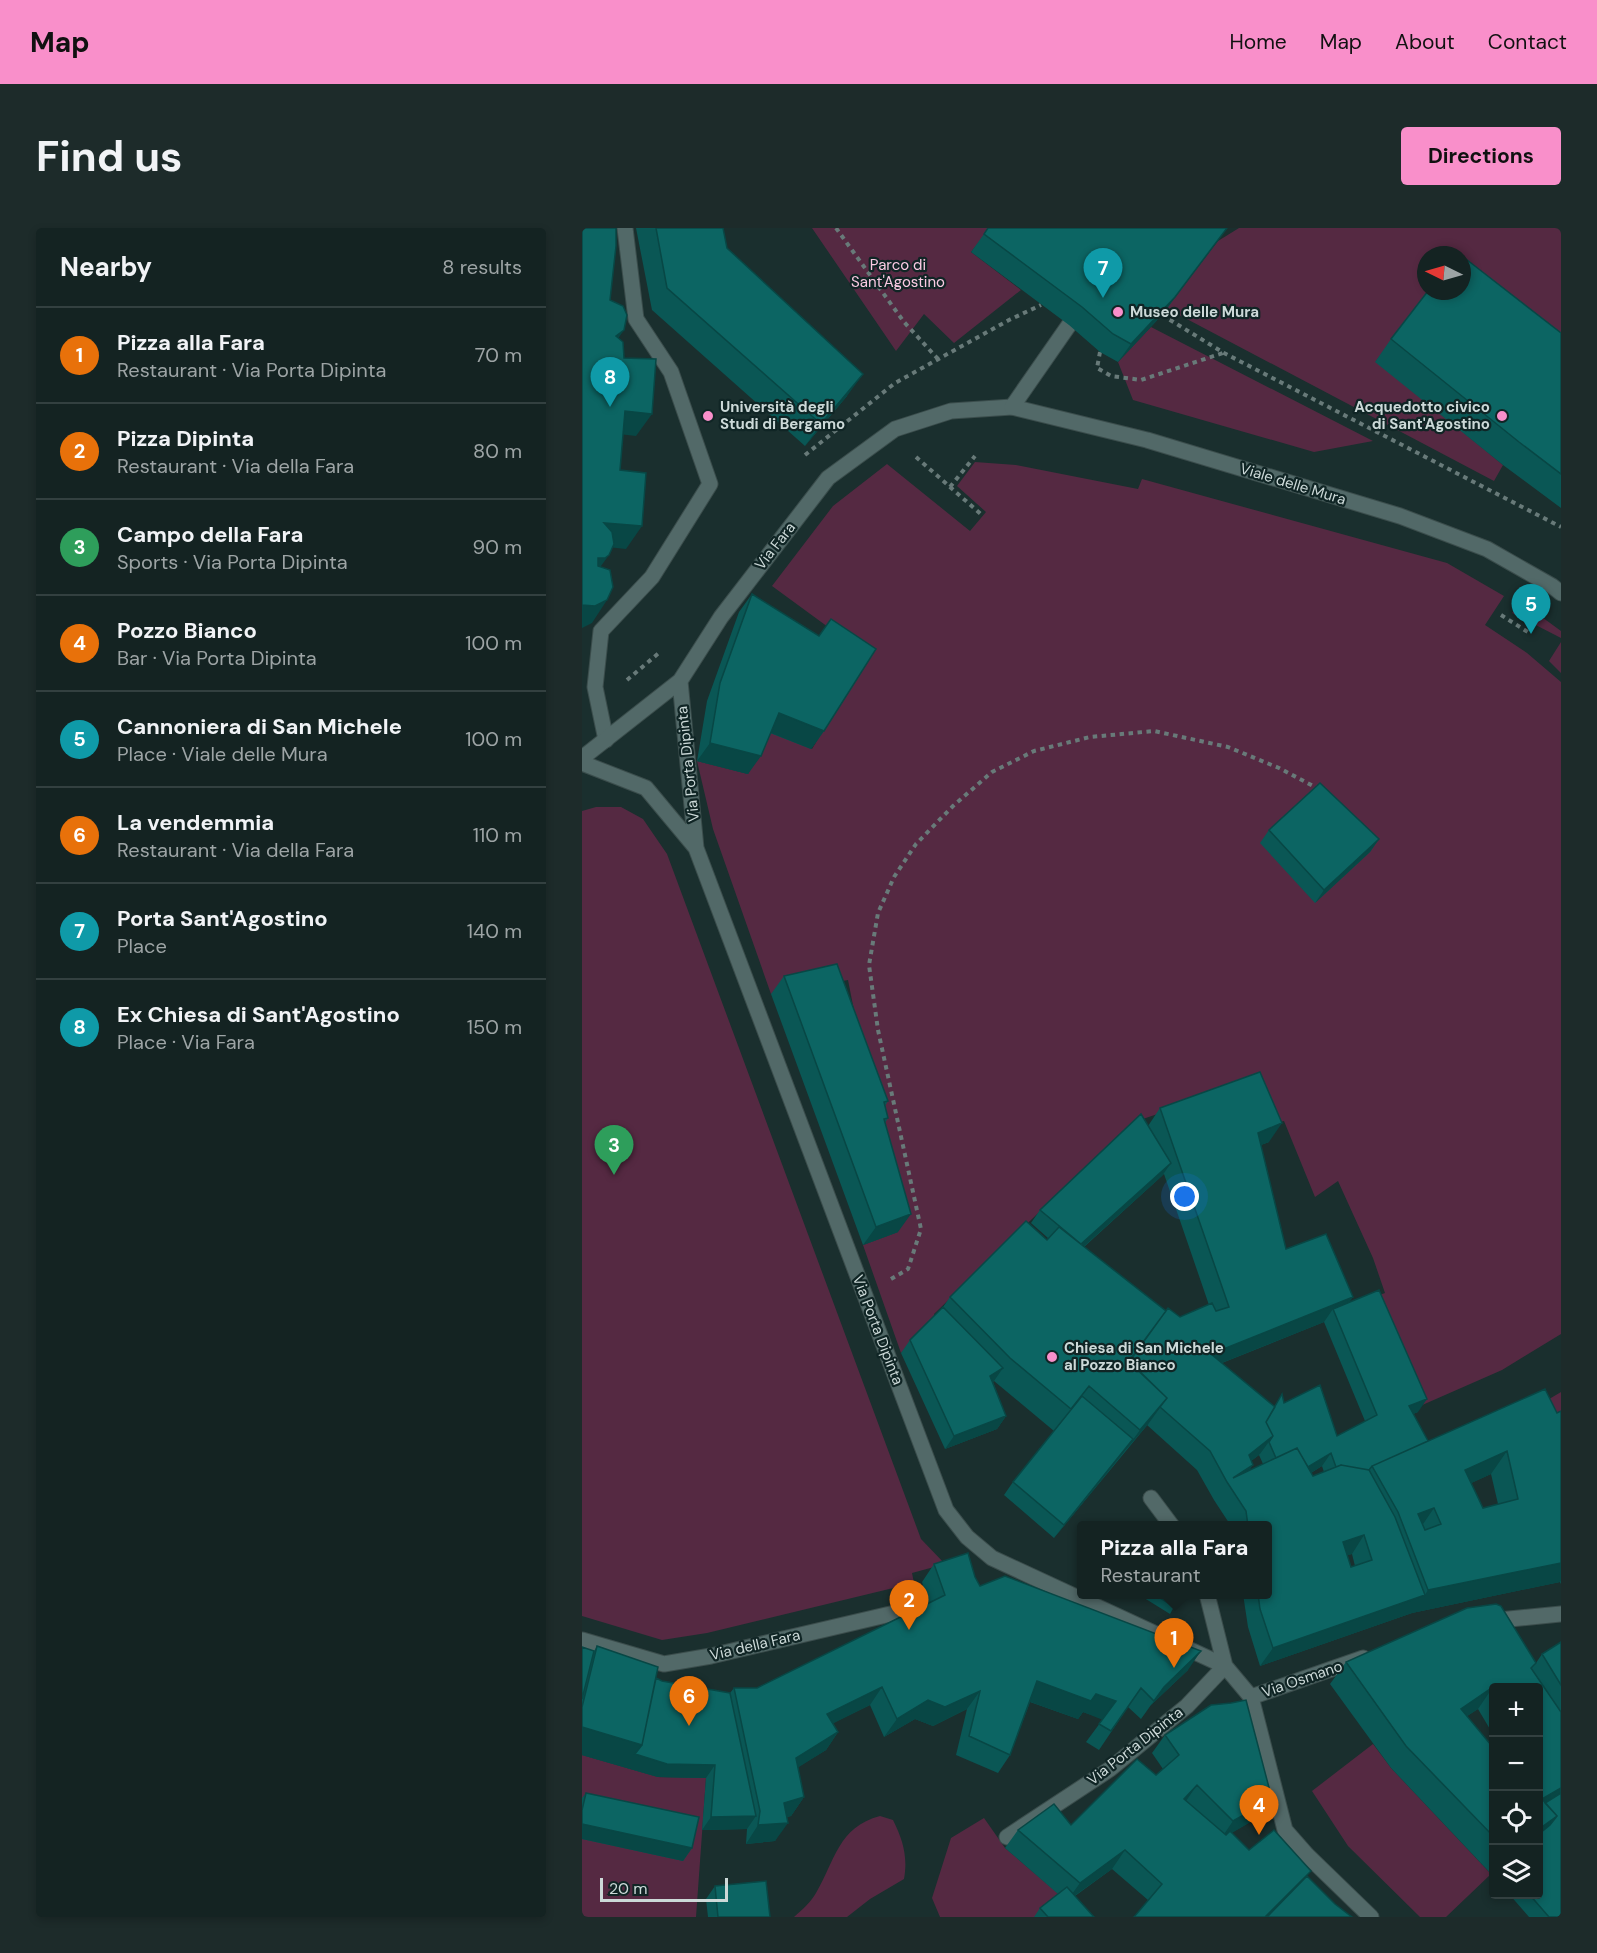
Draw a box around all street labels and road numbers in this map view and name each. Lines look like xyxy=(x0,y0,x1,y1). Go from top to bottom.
street label: Viale delle Mura xyxy=(1238,458,1348,510)
street label: Via Fara xyxy=(750,518,800,574)
street label: Via Porta Dipinta xyxy=(672,705,704,823)
street label: Via Porta Dipinta xyxy=(848,1272,908,1388)
street label: Via della Fara xyxy=(708,1625,802,1665)
street label: Via Osmano xyxy=(1259,1656,1345,1702)
street label: Via Porta Dipinta xyxy=(1083,1702,1187,1790)

